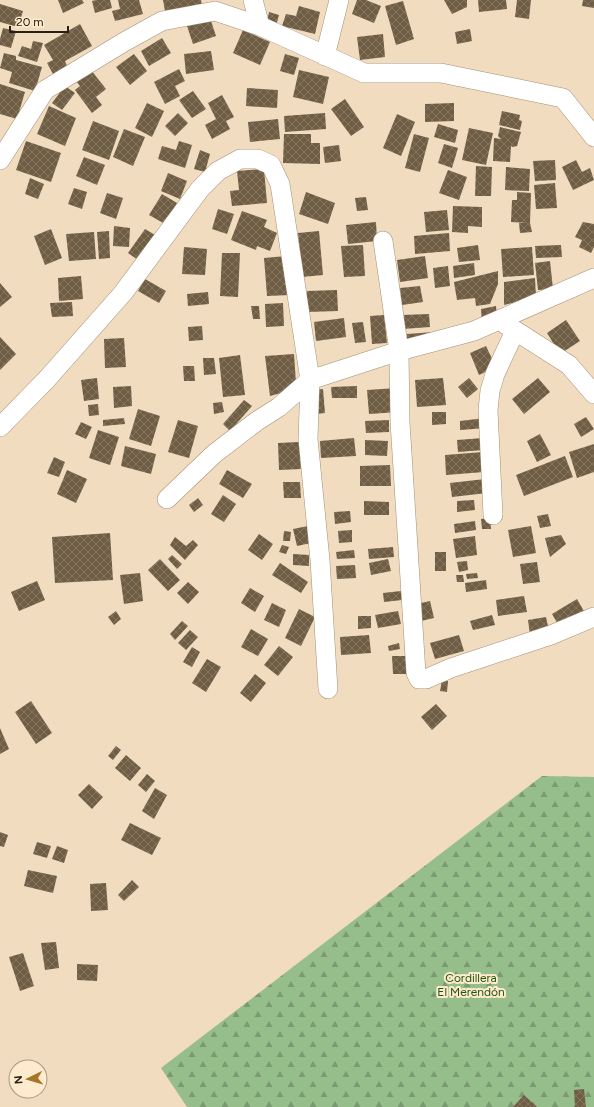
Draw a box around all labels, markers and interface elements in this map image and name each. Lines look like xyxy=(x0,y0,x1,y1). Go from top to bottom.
scale bar xyxy=(10,8,68,34)
text: 20 m xyxy=(16,15,44,29)
park label: Cordillera El Merendón xyxy=(437,971,505,999)
north arrow xyxy=(8,1059,48,1099)
text: N xyxy=(12,1075,25,1085)

